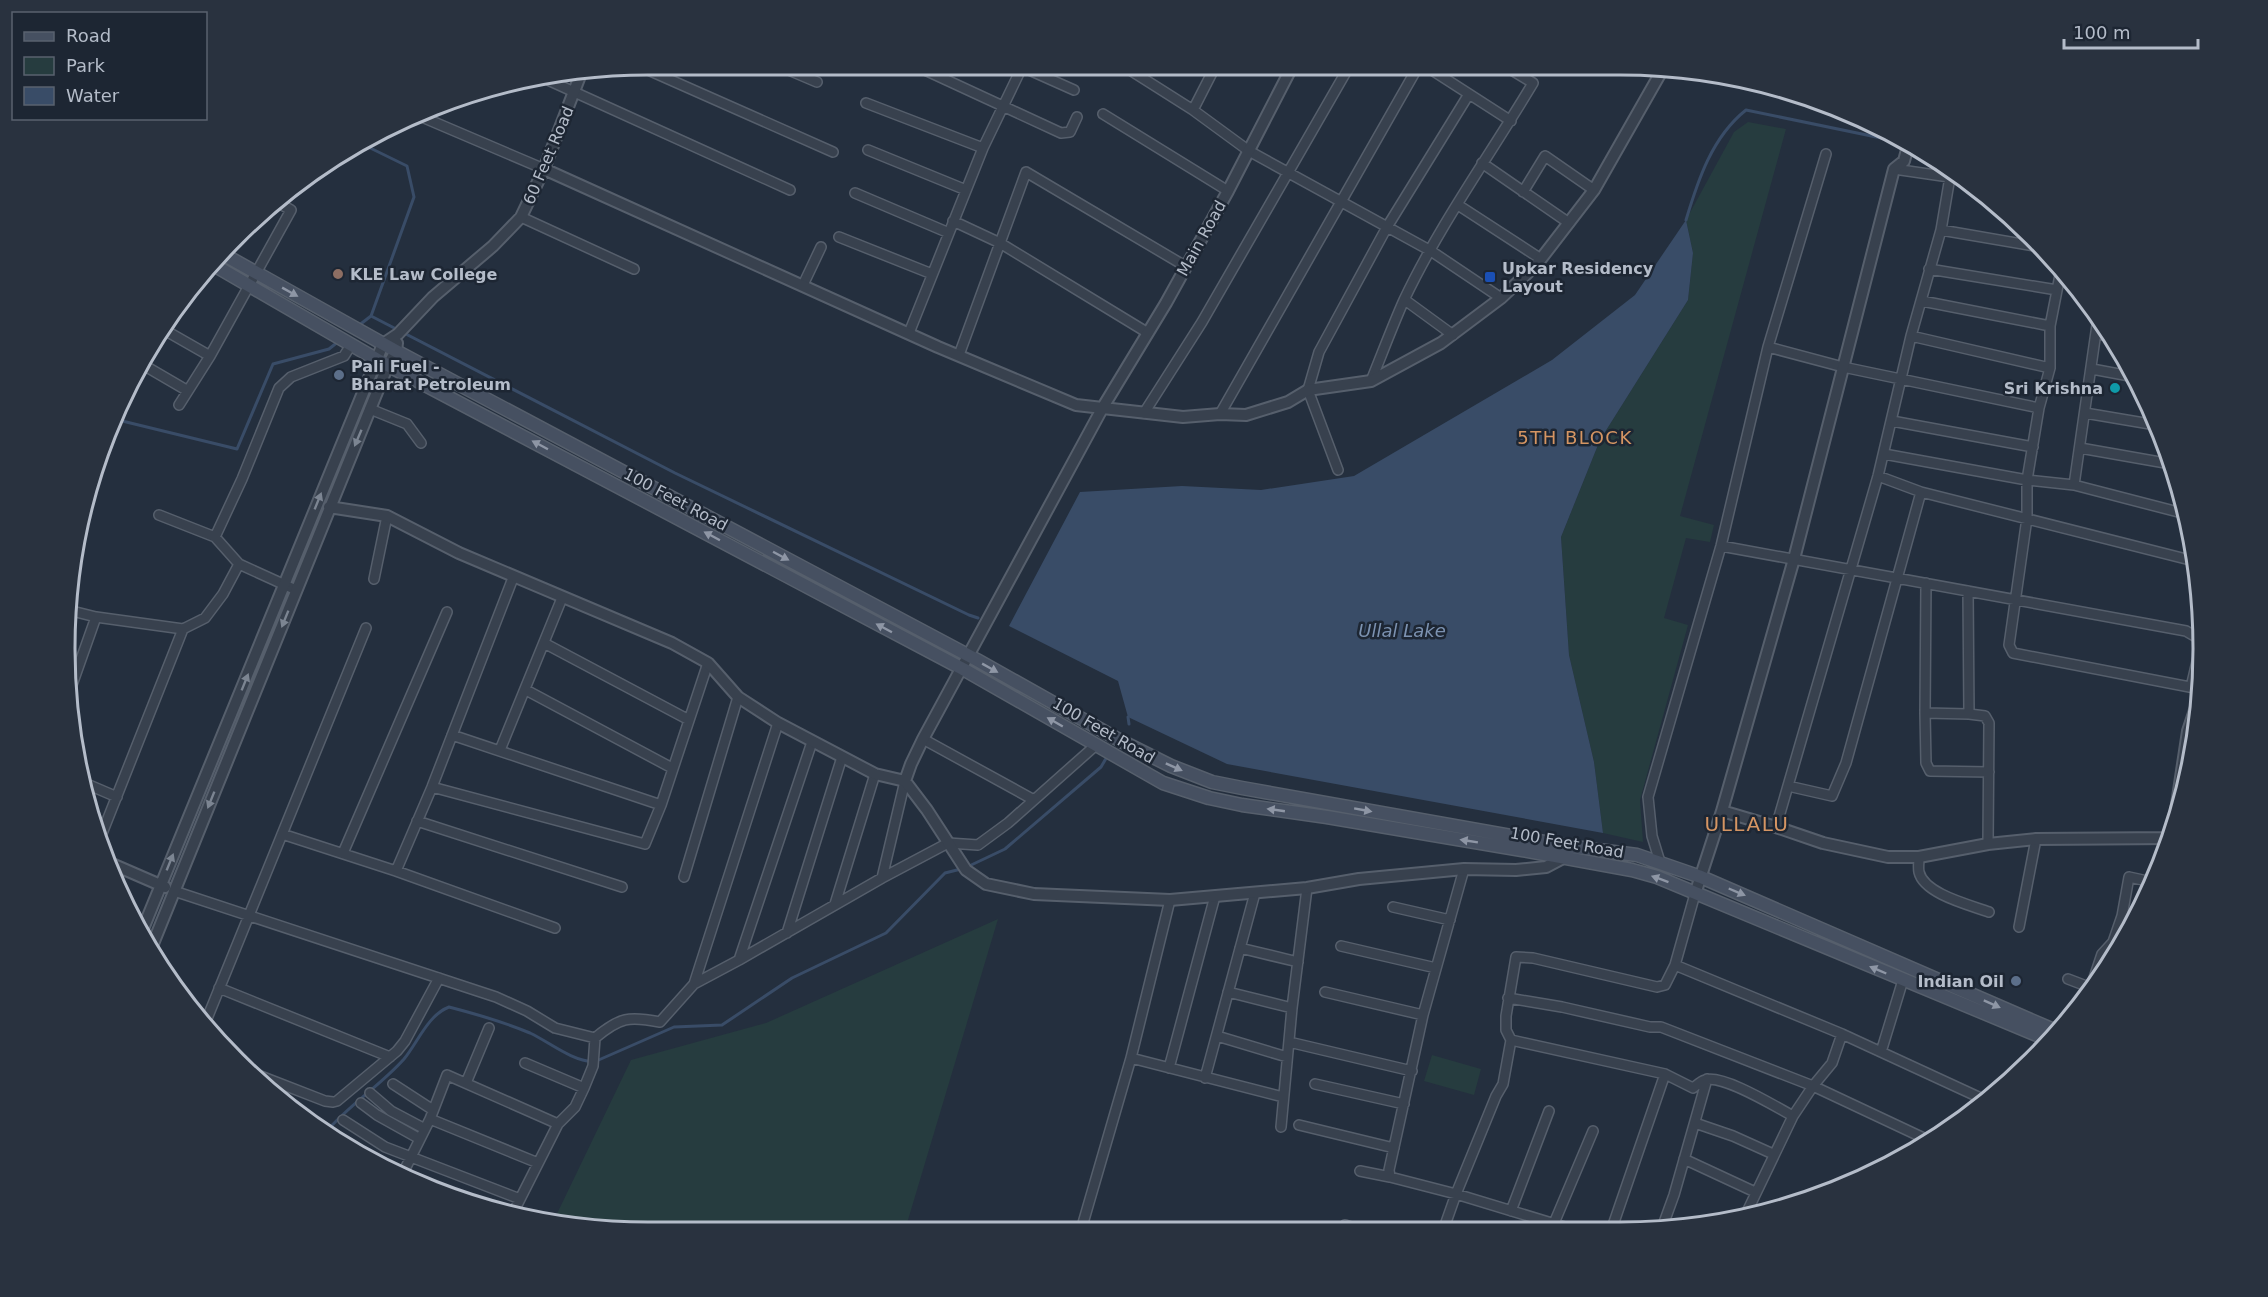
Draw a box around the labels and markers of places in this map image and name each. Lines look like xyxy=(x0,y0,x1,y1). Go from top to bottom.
place label: Upkar Residency Layout xyxy=(1502,259,1654,296)
place label: KLE Law College xyxy=(350,265,497,284)
marker: KLE Law College xyxy=(331,267,345,281)
marker: Upkar Residency Layout xyxy=(1483,270,1497,284)
place label: Pali Fuel - Bharat Petroleum xyxy=(351,357,511,394)
marker: Pali Fuel - Bharat Petroleum xyxy=(332,368,346,382)
place label: Sri Krishna xyxy=(2004,379,2103,398)
marker: Sri Krishna xyxy=(2108,381,2122,395)
place label: Indian Oil xyxy=(1917,972,2004,991)
marker: Indian Oil xyxy=(2009,974,2023,988)

